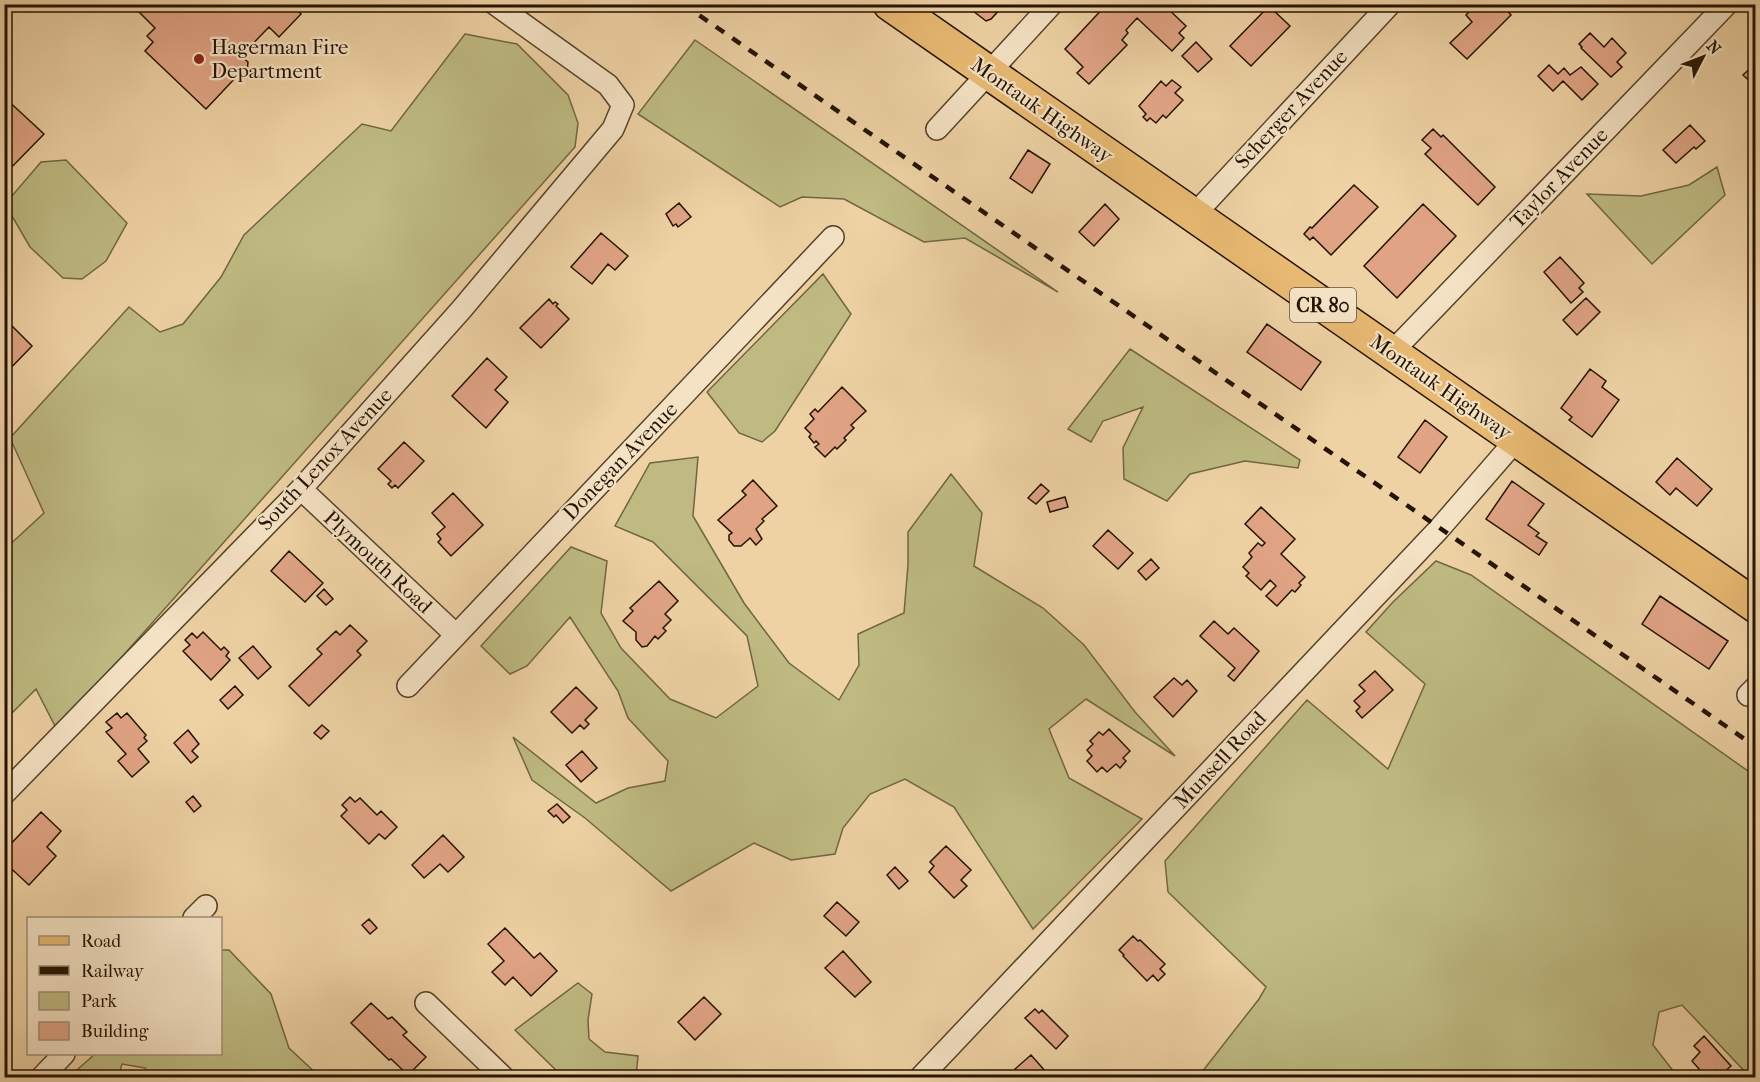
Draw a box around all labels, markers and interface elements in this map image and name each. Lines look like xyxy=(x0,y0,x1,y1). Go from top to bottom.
north arrow xyxy=(1673,27,1733,87)
place label: Hagerman Fire Department xyxy=(211,35,348,83)
text: N xyxy=(1703,36,1725,59)
street label: Scherger Avenue xyxy=(1230,45,1352,173)
marker: Hagerman Fire Department xyxy=(192,52,206,66)
street label: Montauk Highway xyxy=(967,52,1118,168)
street label: Taylor Avenue xyxy=(1505,123,1613,233)
road number: CR 80 xyxy=(1290,288,1356,322)
street label: Montauk Highway xyxy=(1366,329,1517,445)
street label: South Lenox Avenue xyxy=(253,383,397,535)
street label: Donegan Avenue xyxy=(558,397,682,525)
street label: Plymouth Road xyxy=(319,506,438,619)
street label: Munsell Road xyxy=(1169,706,1271,814)
legend xyxy=(27,917,222,1055)
text: Road xyxy=(81,931,121,952)
text: Railway xyxy=(81,961,145,982)
text: Park xyxy=(81,991,118,1012)
text: Building xyxy=(81,1021,149,1042)

